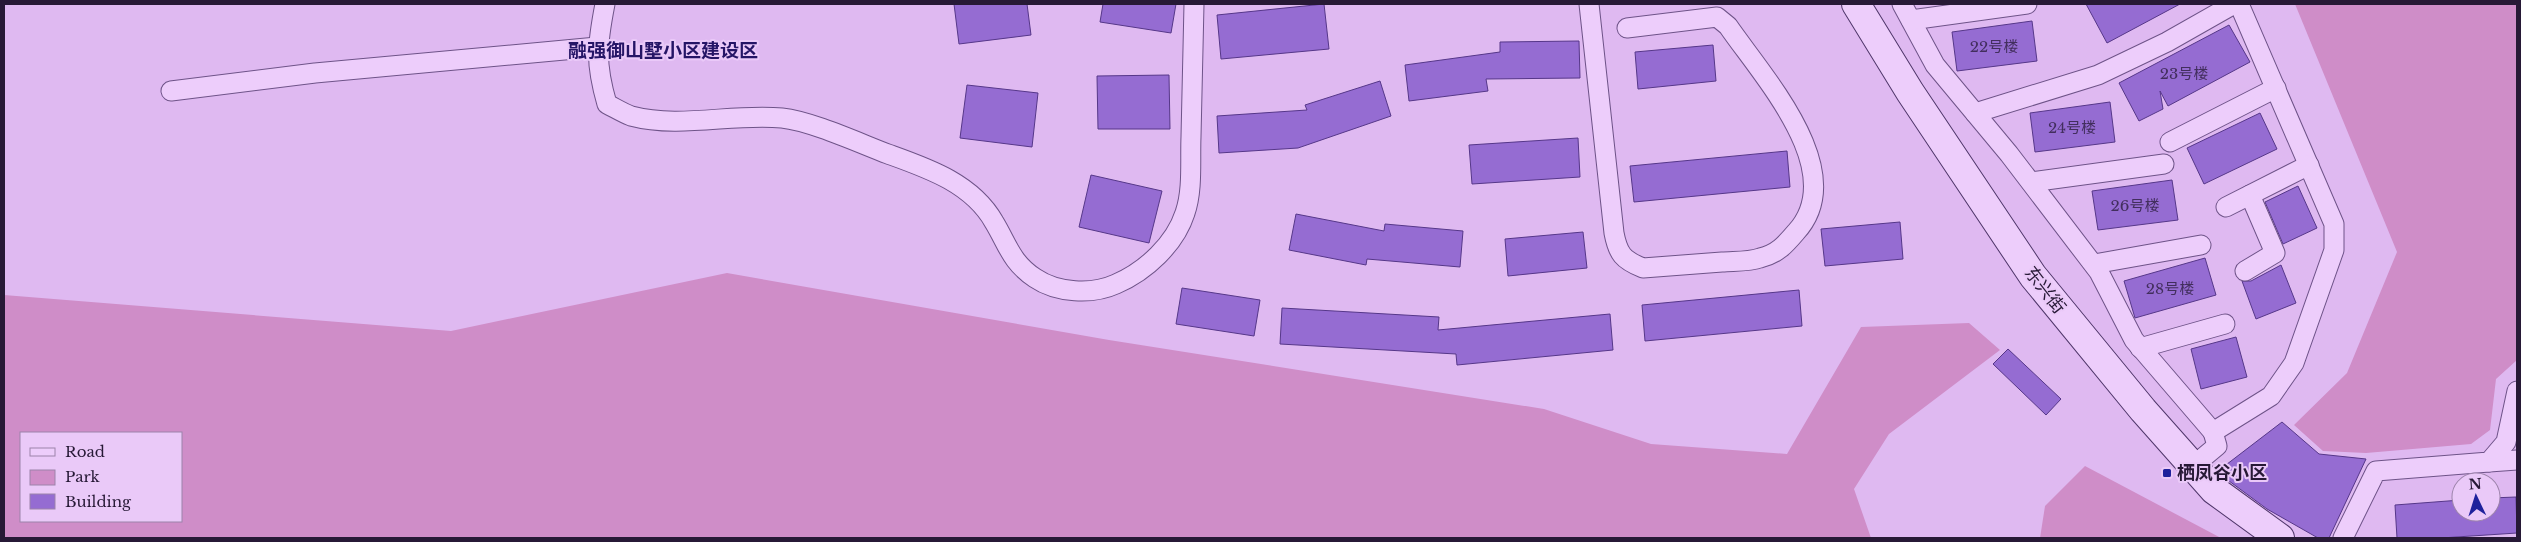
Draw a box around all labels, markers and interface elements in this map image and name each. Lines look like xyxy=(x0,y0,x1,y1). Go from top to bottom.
house number: 22号楼 xyxy=(1970,37,2018,56)
district label: 融强御山墅小区建设区 xyxy=(568,39,758,62)
house number: 23号楼 xyxy=(2160,64,2208,83)
house number: 24号楼 xyxy=(2048,118,2096,137)
house number: 26号楼 xyxy=(2111,196,2159,215)
street label: 东兴街 xyxy=(2020,262,2070,318)
house number: 28号楼 xyxy=(2146,279,2194,298)
legend xyxy=(20,432,182,522)
text: Road xyxy=(65,442,105,461)
place label: 栖凤谷小区 xyxy=(2177,462,2267,484)
text: Park xyxy=(65,467,101,486)
marker: 栖凤谷小区 xyxy=(2161,467,2173,479)
north arrow xyxy=(2451,472,2501,522)
text: N xyxy=(2468,475,2482,493)
text: Building xyxy=(65,492,132,511)

